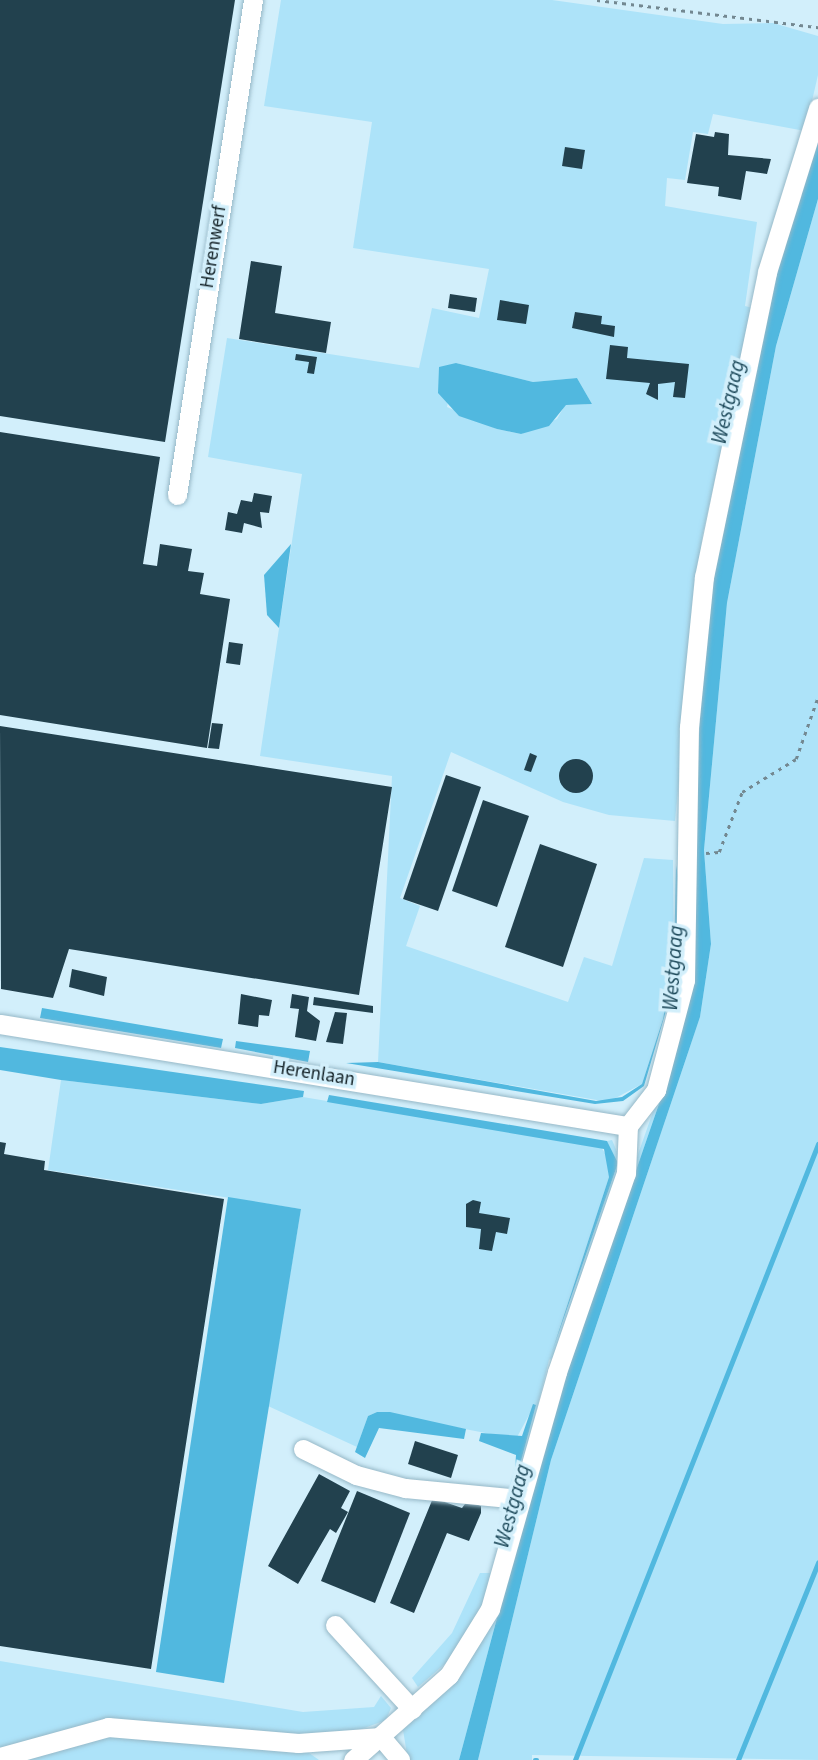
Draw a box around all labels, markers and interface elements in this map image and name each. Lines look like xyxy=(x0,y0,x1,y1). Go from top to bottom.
street label: Herenwerf xyxy=(196,204,232,290)
water label: Westgaag xyxy=(706,357,750,447)
water label: Westgaag xyxy=(657,924,689,1012)
street label: Herenlaan xyxy=(272,1056,356,1092)
water label: Westgaag xyxy=(489,1461,535,1551)

